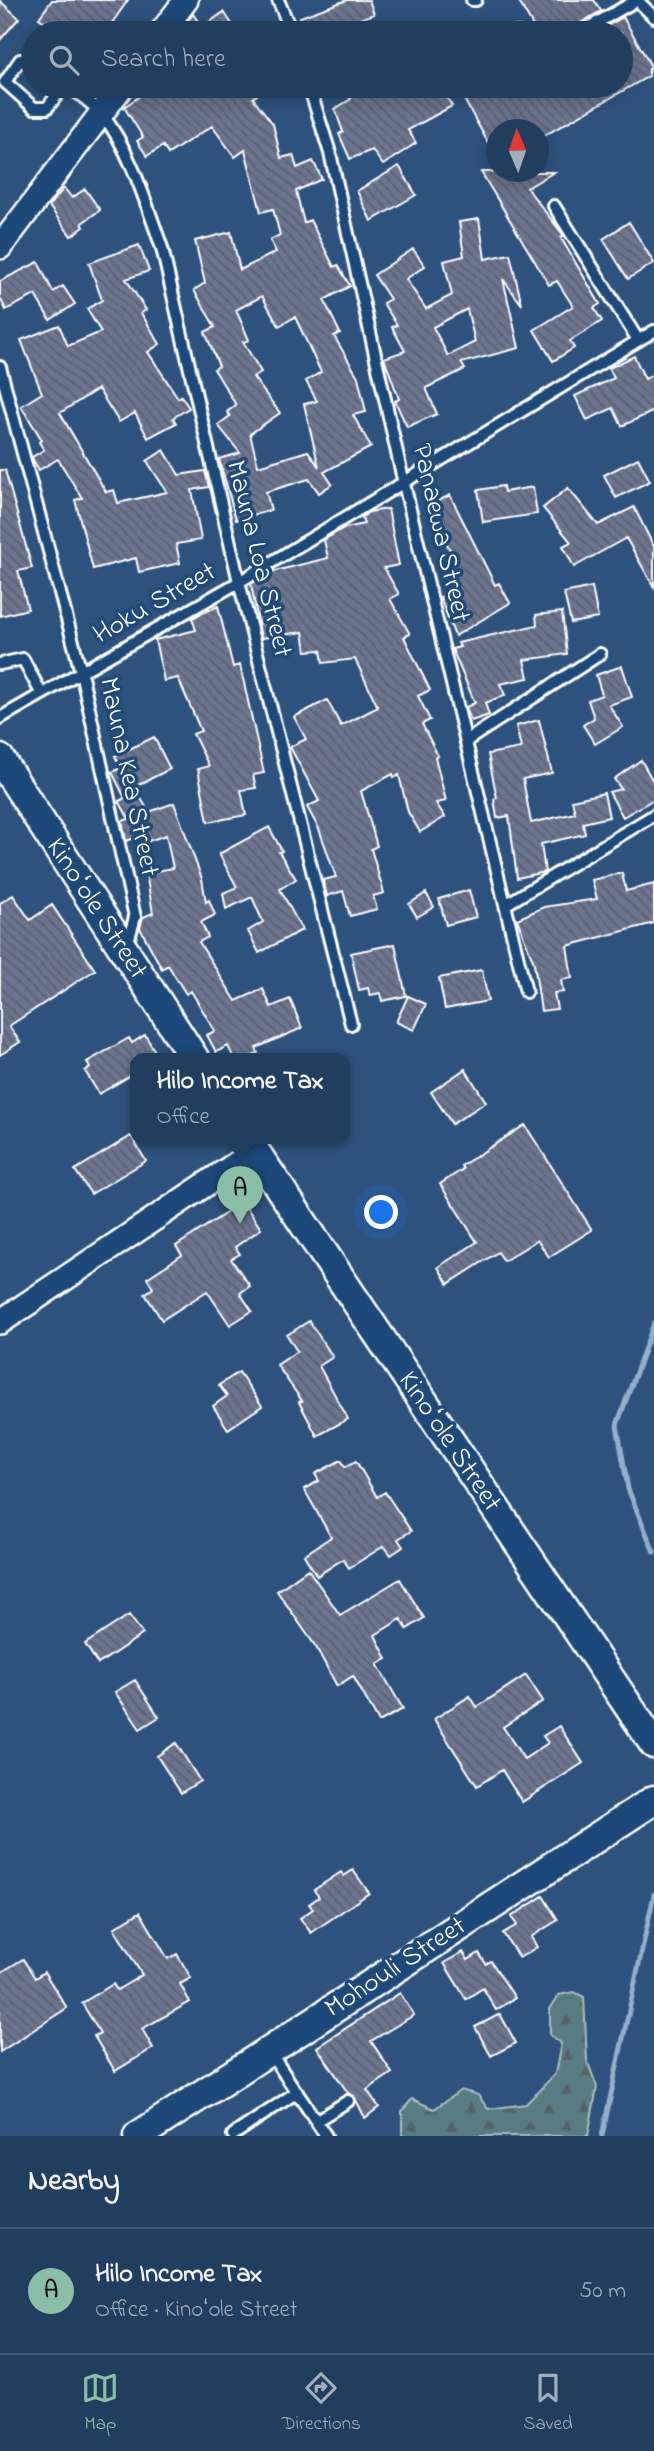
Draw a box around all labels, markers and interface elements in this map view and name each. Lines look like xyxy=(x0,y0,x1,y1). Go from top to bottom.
search box xyxy=(21,21,633,98)
icon: search xyxy=(45,41,83,79)
text: Search here xyxy=(101,41,226,79)
north arrow xyxy=(486,119,549,182)
street label: Panaewa Street xyxy=(400,440,480,626)
street label: Mauna Loa Street xyxy=(214,456,302,662)
street label: Hoku Street xyxy=(86,552,224,656)
street label: Mauna Kea Street xyxy=(87,674,169,880)
street label: Kinoʻole Street xyxy=(35,830,157,988)
popup xyxy=(130,1053,350,1144)
text: Hilo Income Tax xyxy=(156,1063,324,1101)
text: Office xyxy=(156,1101,210,1134)
pin: A xyxy=(217,1166,263,1224)
your location xyxy=(364,1195,398,1229)
street label: Kinoʻole Street xyxy=(387,1363,511,1521)
street label: Mohouli Street xyxy=(317,1907,475,2029)
text: Nearby xyxy=(28,2160,120,2204)
text: Hilo Income Tax xyxy=(95,2256,262,2294)
text: A xyxy=(44,2275,58,2308)
text: 50 m xyxy=(579,2275,626,2308)
text: Office · Kinoʻole Street xyxy=(95,2294,298,2327)
tab: Map xyxy=(81,2369,119,2438)
tab: Directions xyxy=(282,2369,361,2438)
tab: Saved xyxy=(523,2369,573,2438)

